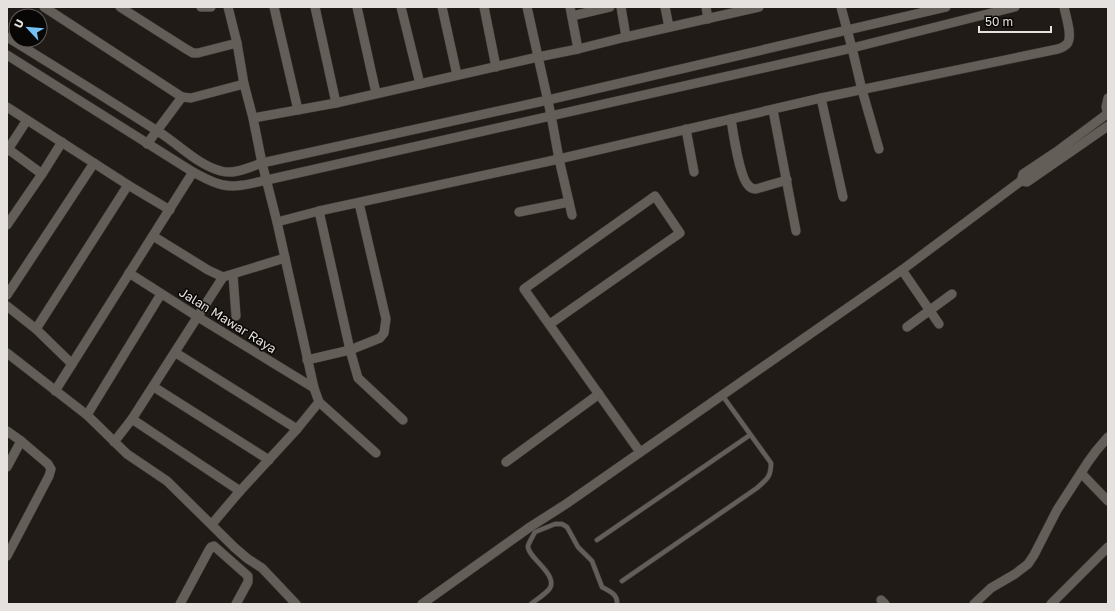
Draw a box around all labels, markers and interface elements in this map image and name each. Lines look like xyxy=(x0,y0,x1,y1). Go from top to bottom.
north arrow xyxy=(8,8,48,48)
scale bar xyxy=(979,8,1051,34)
text: 50 m xyxy=(985,14,1013,29)
text: U xyxy=(11,17,26,30)
street label: Jalan Mawar Raya xyxy=(176,284,280,356)

